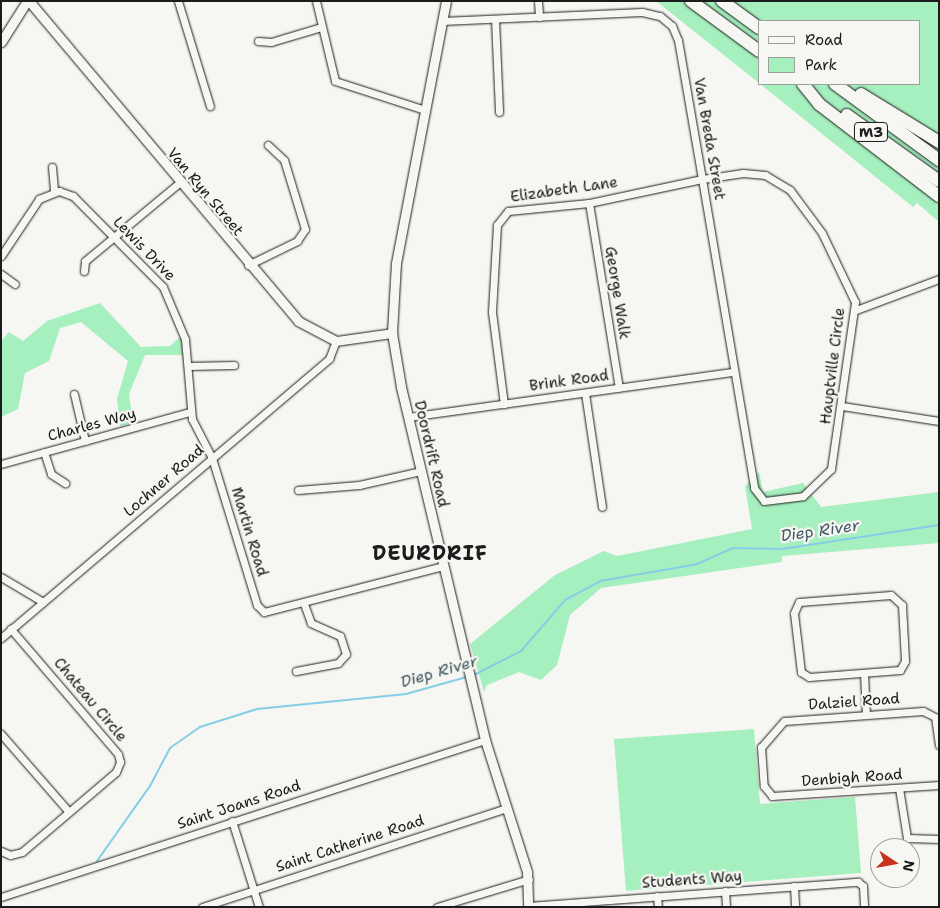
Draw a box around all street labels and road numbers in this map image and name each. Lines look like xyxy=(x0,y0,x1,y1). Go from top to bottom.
street label: Van Breda Street xyxy=(689,76,729,202)
road number: M3 xyxy=(854,120,888,144)
street label: Van Ryn Street xyxy=(163,144,247,240)
street label: Elizabeth Lane xyxy=(509,174,619,206)
street label: Lewis Drive xyxy=(109,213,179,285)
street label: George Walk xyxy=(601,245,633,341)
street label: Hauptville Circle xyxy=(817,307,849,425)
street label: Brink Road xyxy=(528,367,610,395)
street label: Doordrift Road xyxy=(410,399,452,509)
street label: Charles Way xyxy=(46,405,138,445)
street label: Lochner Road xyxy=(120,441,208,521)
street label: Martin Road xyxy=(227,485,271,579)
street label: Chateau Circle xyxy=(50,654,130,746)
street label: Dalziel Road xyxy=(808,690,900,714)
street label: Denbigh Road xyxy=(801,765,903,791)
street label: Saint Joans Road xyxy=(175,777,303,833)
street label: Saint Catherine Road xyxy=(274,811,426,877)
street label: Students Way xyxy=(641,868,743,892)

